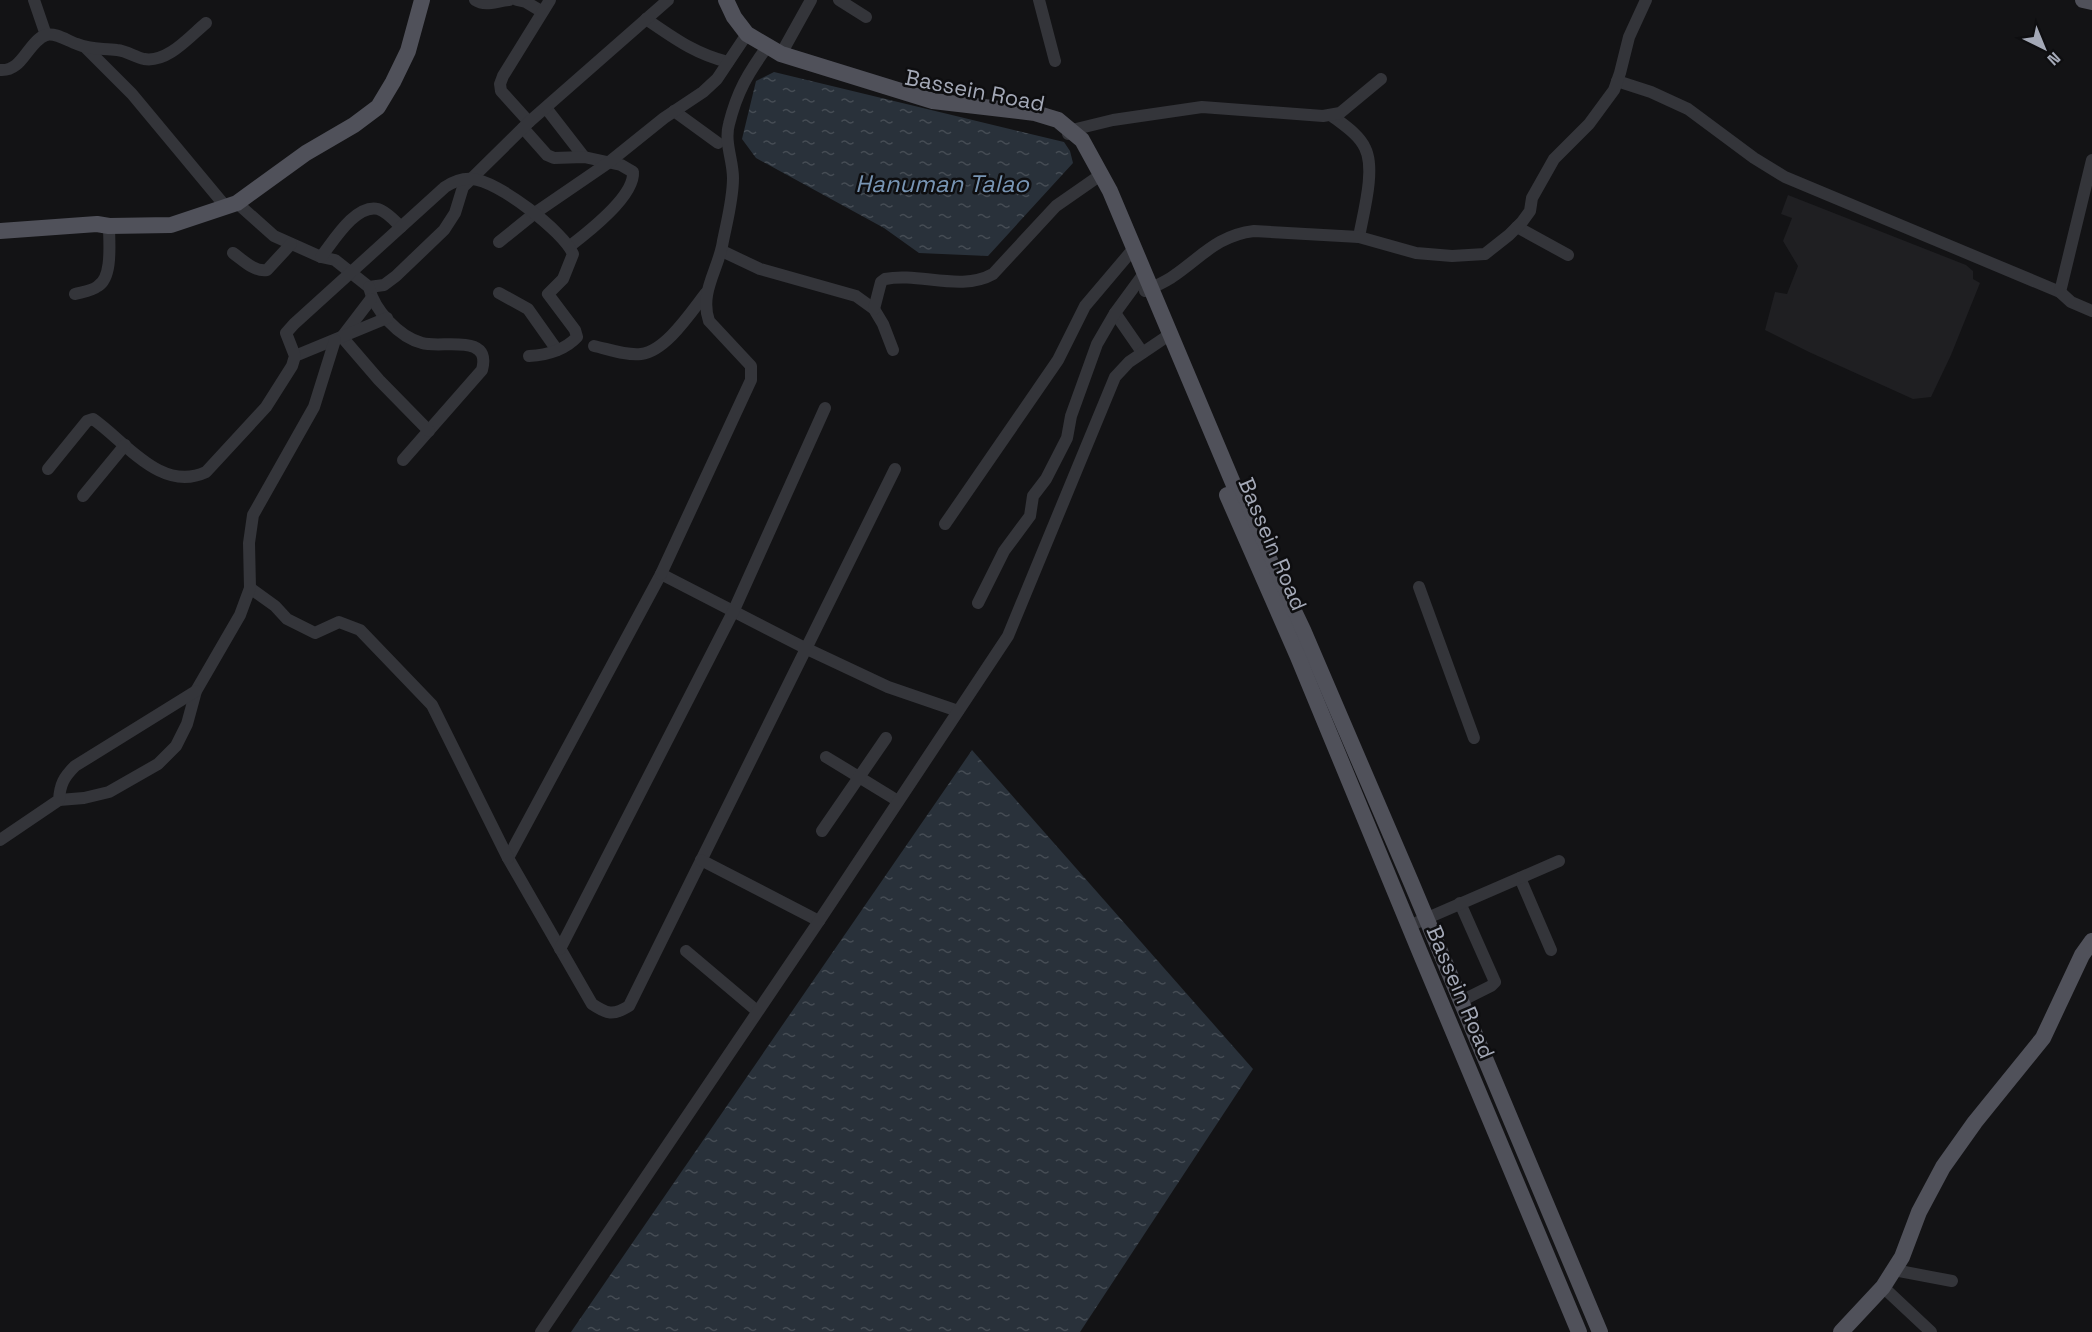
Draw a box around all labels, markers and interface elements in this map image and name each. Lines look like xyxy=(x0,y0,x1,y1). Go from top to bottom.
north arrow xyxy=(2014,18,2074,78)
text: N xyxy=(2043,47,2065,70)
street label: Bassein Road xyxy=(903,63,1047,117)
water label: Hanuman Talao xyxy=(855,168,1030,199)
street label: Bassein Road xyxy=(1232,473,1314,615)
street label: Bassein Road xyxy=(1420,921,1502,1063)

